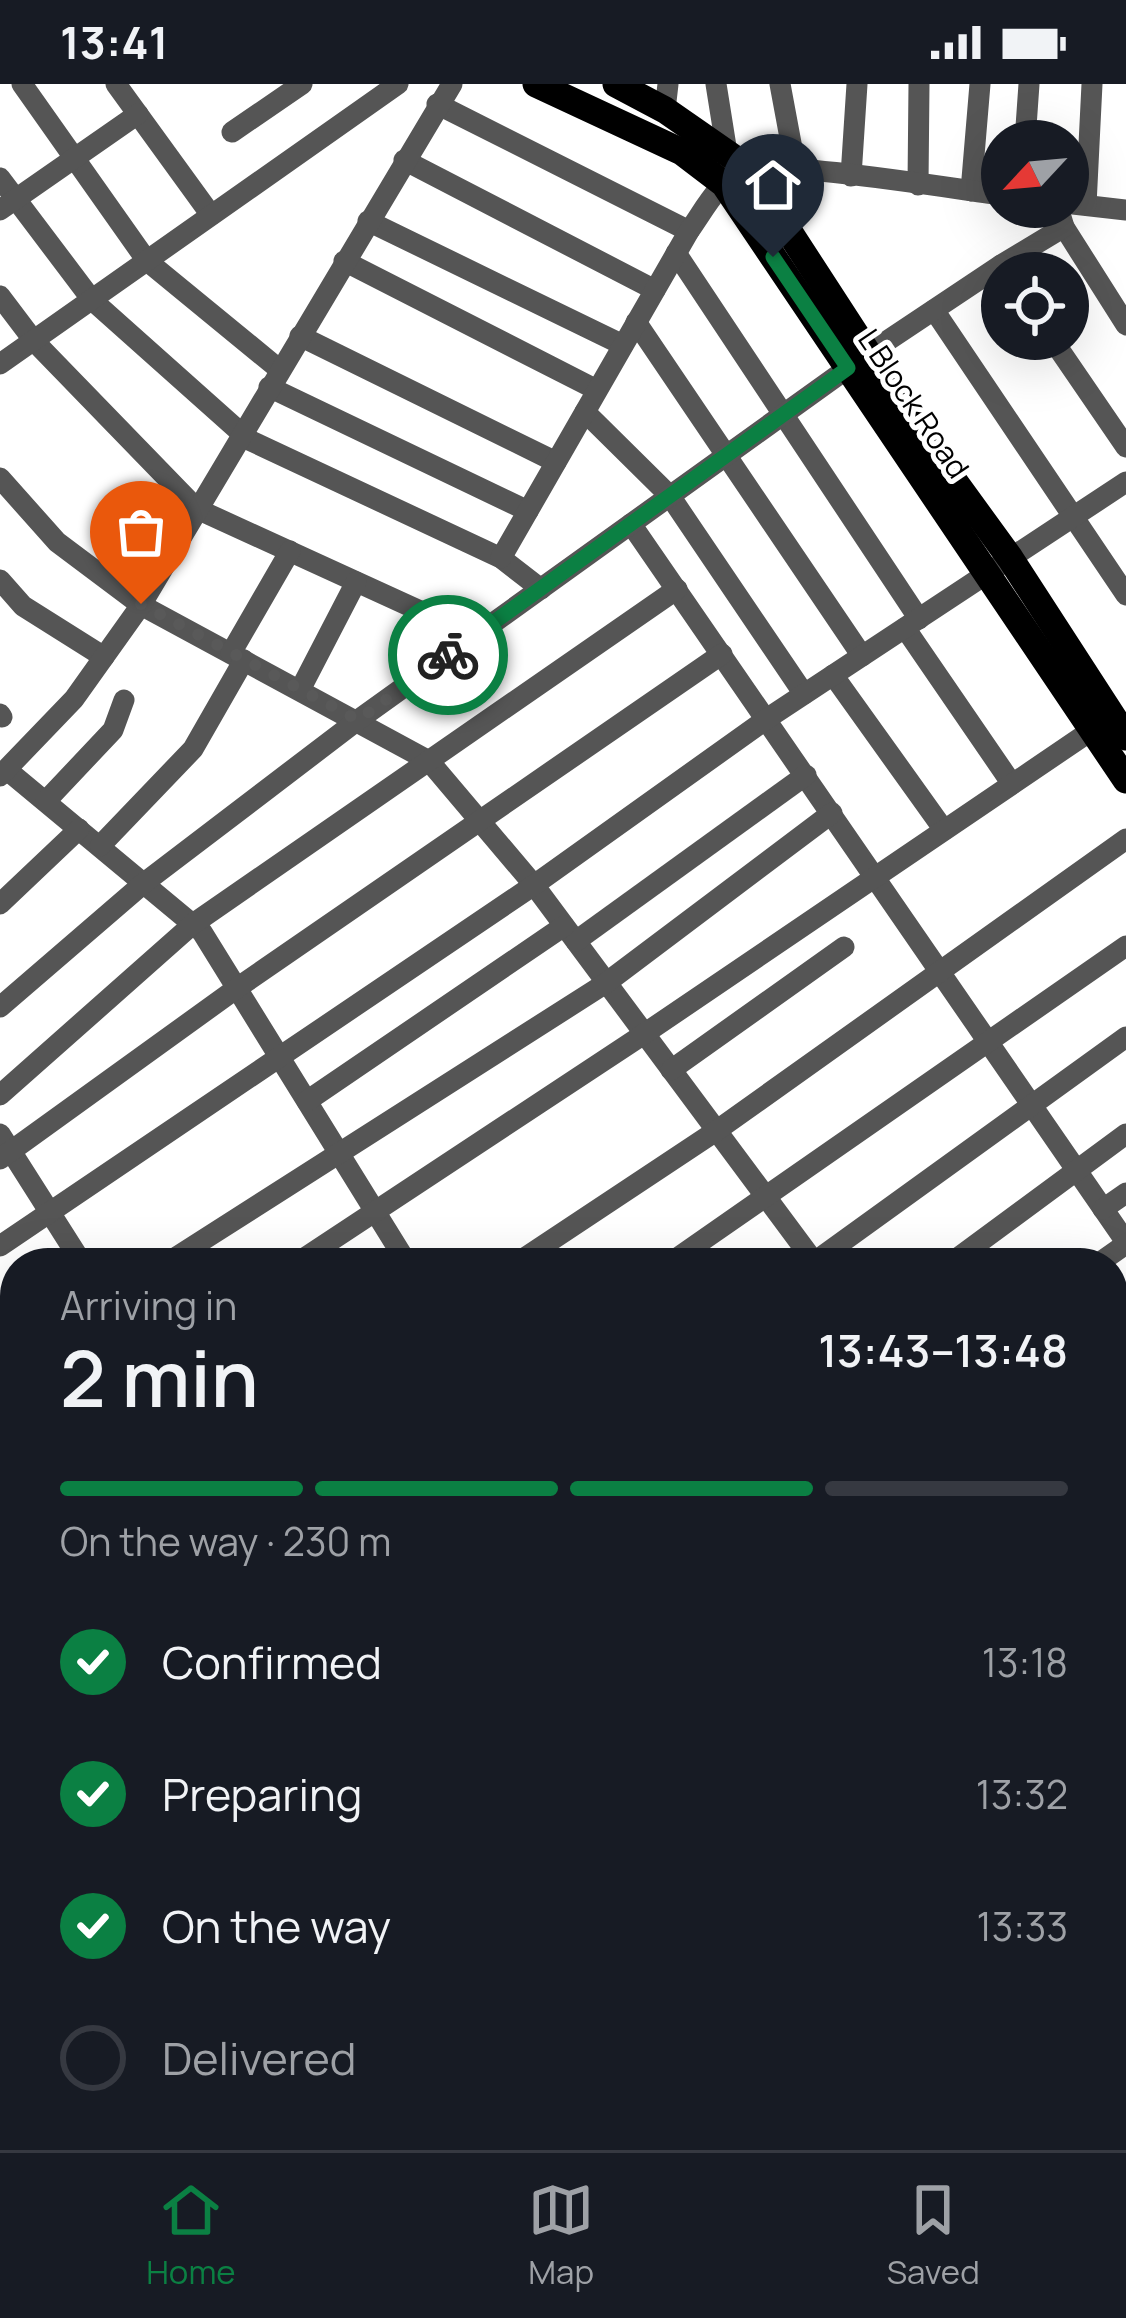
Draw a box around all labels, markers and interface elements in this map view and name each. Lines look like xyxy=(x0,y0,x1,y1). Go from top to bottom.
text: 13:41 xyxy=(60,11,168,73)
north arrow xyxy=(981,120,1089,228)
map controls xyxy=(981,120,1089,360)
pin xyxy=(722,134,824,257)
icon: home xyxy=(740,152,806,218)
button: locate xyxy=(981,252,1089,360)
street label: L Block Road xyxy=(849,321,979,486)
pin xyxy=(90,481,192,604)
icon: bag xyxy=(108,499,174,565)
courier xyxy=(388,595,508,715)
icon: bike xyxy=(415,622,481,688)
text: Arriving in xyxy=(60,1278,237,1332)
text: 13:43–13:48 xyxy=(818,1319,1068,1381)
text: 2 min xyxy=(60,1324,259,1430)
text: On the way · 230 m xyxy=(60,1514,391,1568)
icon: check xyxy=(60,1629,126,1695)
text: Confirmed xyxy=(162,1631,382,1693)
text: 13:18 xyxy=(982,1635,1068,1689)
icon: check xyxy=(60,1761,126,1827)
text: Preparing xyxy=(162,1763,362,1825)
text: 13:32 xyxy=(976,1767,1068,1821)
icon: check xyxy=(60,1893,126,1959)
text: On the way xyxy=(162,1895,391,1957)
text: 13:33 xyxy=(976,1899,1068,1953)
text: Delivered xyxy=(162,2027,357,2089)
tab: Home xyxy=(146,2177,236,2294)
tab: Map xyxy=(528,2177,594,2294)
tab: Saved xyxy=(887,2177,980,2294)

